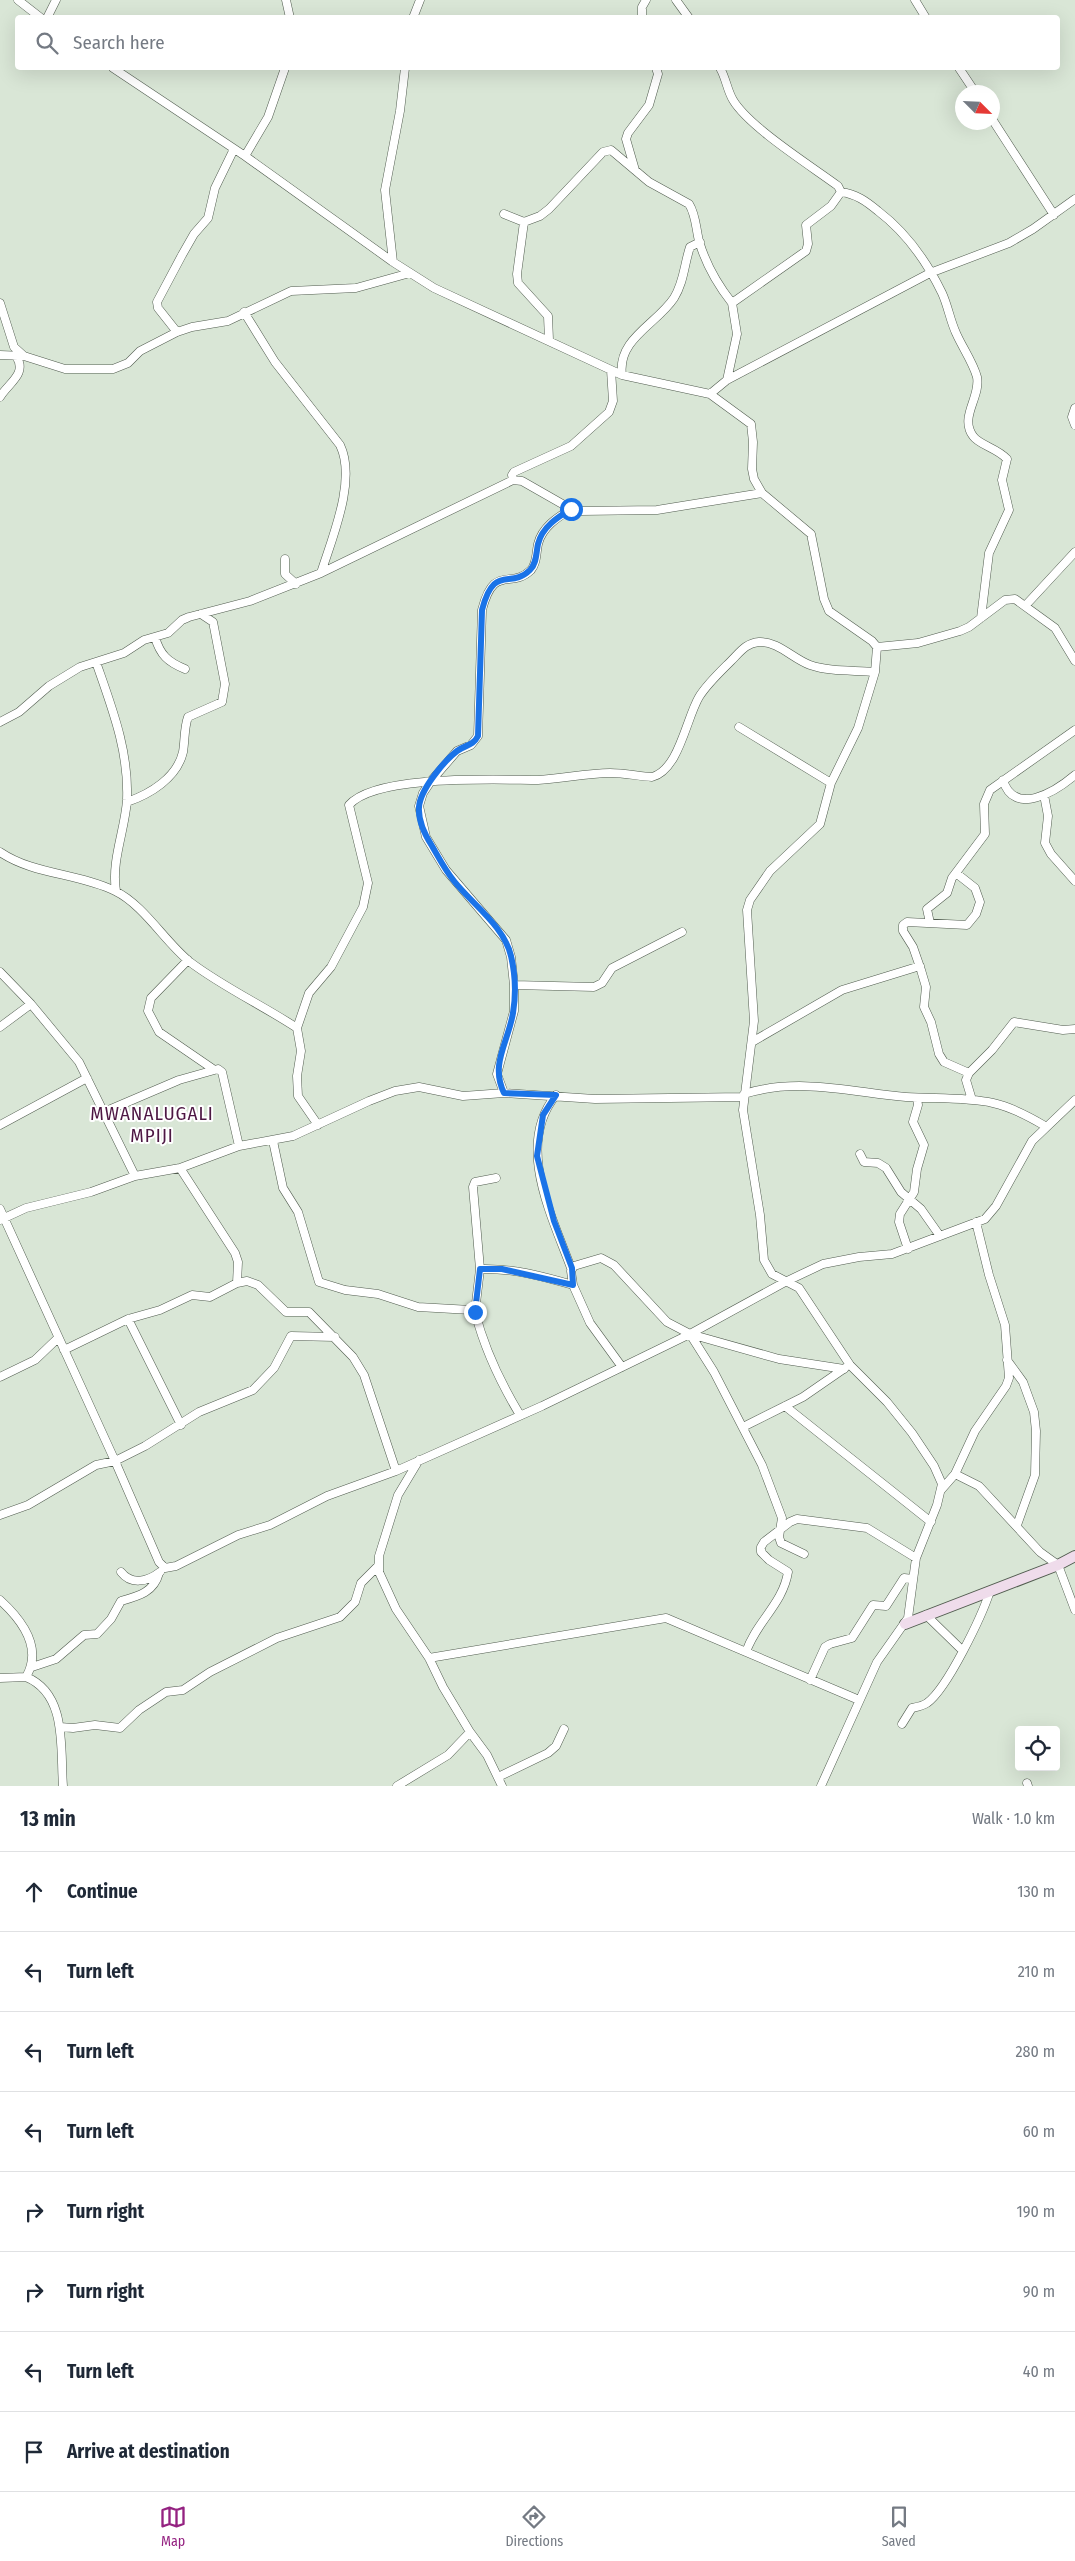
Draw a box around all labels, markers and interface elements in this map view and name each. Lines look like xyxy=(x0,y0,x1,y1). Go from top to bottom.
search box xyxy=(15,15,1060,70)
icon: search xyxy=(33,29,61,57)
text: Search here xyxy=(73,31,165,54)
north arrow xyxy=(955,85,1000,130)
route start xyxy=(560,498,583,521)
district label: MWANALUGALI MPIJI xyxy=(90,1102,214,1147)
route end xyxy=(464,1301,487,1324)
map controls xyxy=(1015,1726,1060,1771)
button: locate xyxy=(1015,1726,1060,1771)
text: 13 min xyxy=(20,1806,76,1832)
text: Walk · 1.0 km xyxy=(972,1809,1055,1828)
icon: ahead xyxy=(20,1878,48,1906)
text: Continue xyxy=(67,1880,138,1903)
text: 130 m xyxy=(1017,1882,1055,1901)
icon: left xyxy=(20,1958,48,1986)
text: Turn left xyxy=(67,1960,134,1983)
text: 210 m xyxy=(1018,1962,1055,1981)
icon: left xyxy=(20,2038,48,2066)
text: Turn left xyxy=(67,2040,134,2063)
text: 280 m xyxy=(1016,2042,1055,2061)
icon: left xyxy=(20,2118,48,2146)
text: Turn left xyxy=(67,2120,134,2143)
text: 60 m xyxy=(1023,2122,1055,2141)
icon: right xyxy=(20,2198,48,2226)
text: Turn right xyxy=(67,2200,144,2223)
text: 190 m xyxy=(1017,2202,1055,2221)
icon: right xyxy=(20,2278,48,2306)
text: Turn right xyxy=(67,2280,144,2303)
text: 90 m xyxy=(1023,2282,1055,2301)
icon: left xyxy=(20,2358,48,2386)
text: Turn left xyxy=(67,2360,134,2383)
text: 40 m xyxy=(1023,2362,1055,2381)
icon: arrive xyxy=(20,2438,48,2466)
text: Arrive at destination xyxy=(67,2440,230,2463)
tab: Map xyxy=(159,2503,187,2550)
tab: Directions xyxy=(505,2503,563,2550)
tab: Saved xyxy=(882,2503,916,2550)

